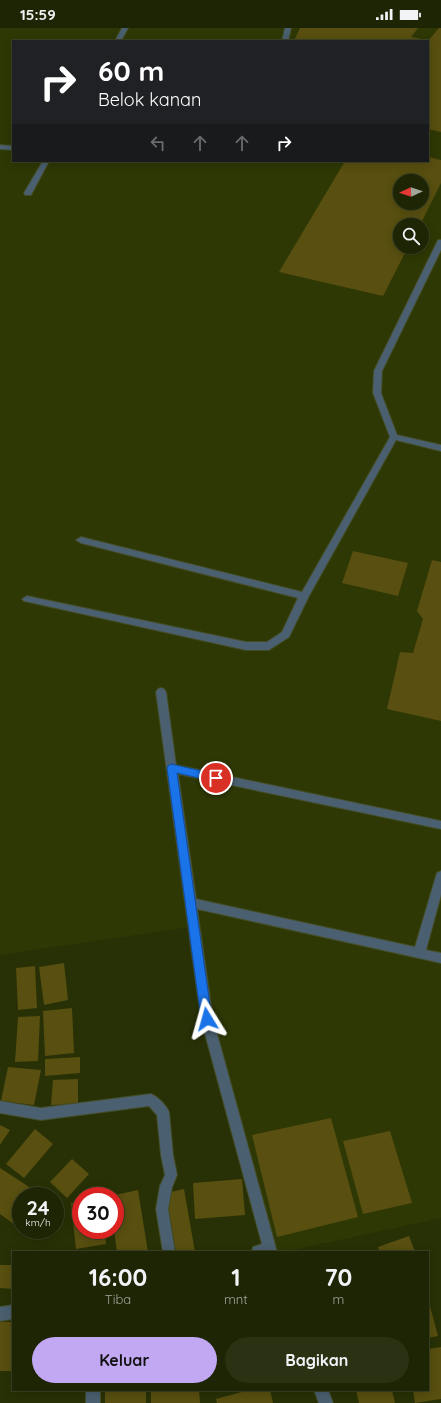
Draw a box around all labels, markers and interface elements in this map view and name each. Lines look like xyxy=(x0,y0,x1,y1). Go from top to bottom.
text: 15:59 xyxy=(20,5,56,24)
text: 60 m xyxy=(98,53,164,88)
icon: right xyxy=(32,56,84,108)
text: Belok kanan xyxy=(98,88,201,111)
icon: left xyxy=(147,132,169,154)
icon: ahead xyxy=(189,132,211,154)
icon: ahead xyxy=(231,132,253,154)
icon: right xyxy=(273,132,295,154)
north arrow xyxy=(393,174,429,210)
map controls xyxy=(393,174,429,254)
button: search xyxy=(393,218,429,254)
pin xyxy=(199,761,233,795)
icon: arrive xyxy=(205,767,227,789)
position arrow xyxy=(186,998,228,1040)
speed limit sign: 30 xyxy=(72,1187,124,1239)
text: 24 xyxy=(26,1195,50,1220)
text: km/h xyxy=(25,1216,51,1229)
text: 16:00 xyxy=(89,1262,147,1292)
text: 1 xyxy=(231,1262,241,1292)
text: 70 xyxy=(324,1262,352,1292)
text: Tiba xyxy=(105,1291,131,1307)
text: mnt xyxy=(224,1291,248,1307)
text: m xyxy=(332,1291,344,1307)
button: Keluar xyxy=(32,1337,217,1383)
button: Bagikan xyxy=(225,1337,409,1383)

